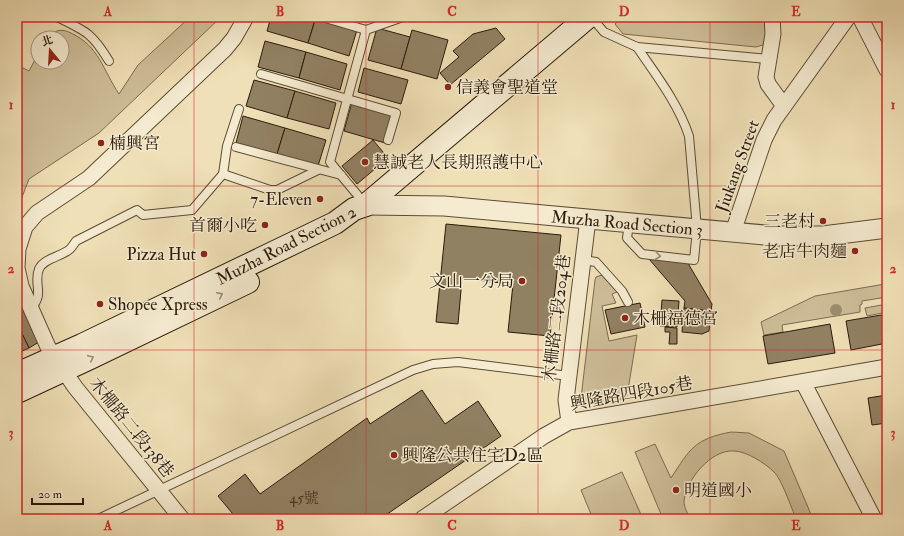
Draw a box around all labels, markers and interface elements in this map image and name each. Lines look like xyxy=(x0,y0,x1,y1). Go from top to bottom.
text: A xyxy=(103,4,113,20)
text: B xyxy=(276,4,284,20)
text: C xyxy=(447,4,457,20)
text: D xyxy=(619,4,630,20)
text: E xyxy=(791,4,801,20)
north arrow xyxy=(30,30,70,70)
text: 北 xyxy=(40,33,54,49)
place label: 信義會聖道堂 xyxy=(456,77,558,98)
marker: 信義會聖道堂 xyxy=(443,82,453,92)
text: 1 xyxy=(9,97,14,113)
text: 1 xyxy=(891,97,896,113)
street label: Jiukang Street xyxy=(711,117,765,216)
place label: 楠興宮 xyxy=(109,133,160,154)
marker: 楠興宮 xyxy=(96,138,106,148)
place label: 慧誠老人長期照護中心 xyxy=(373,152,543,173)
marker: 慧誠老人長期照護中心 xyxy=(360,157,370,167)
place label: 7-Eleven xyxy=(250,189,312,210)
marker: 7-Eleven xyxy=(315,194,325,204)
street label: Muzha Road Section 2 xyxy=(213,201,360,290)
street label: Muzha Road Section 3 xyxy=(550,206,704,241)
place label: 三老村 xyxy=(764,211,815,232)
place label: 首爾小吃 xyxy=(189,215,257,236)
marker: 三老村 xyxy=(818,216,828,226)
marker: 首爾小吃 xyxy=(260,220,270,230)
place label: 老店牛肉麵 xyxy=(762,241,847,262)
place label: Pizza Hut xyxy=(127,244,196,265)
marker: 老店牛肉麵 xyxy=(850,246,860,256)
marker: Pizza Hut xyxy=(199,249,209,259)
one-way arrow xyxy=(655,251,661,260)
street label: 木柵路二段204巷 xyxy=(538,253,575,383)
text: 2 xyxy=(8,261,15,277)
text: 2 xyxy=(890,261,897,277)
place label: 文山一分局 xyxy=(429,271,514,292)
marker: 文山一分局 xyxy=(517,276,527,286)
one-way arrow xyxy=(216,292,223,300)
place label: Shopee Xpress xyxy=(108,294,208,316)
marker: Shopee Xpress xyxy=(95,299,105,309)
place label: 木柵福德宮 xyxy=(633,308,718,329)
marker: 木柵福德宮 xyxy=(620,313,630,323)
one-way arrow xyxy=(86,355,94,363)
street label: 興隆路四段105巷 xyxy=(568,372,694,415)
street label: 木柵路二段138巷 xyxy=(85,373,178,482)
text: 3 xyxy=(9,425,14,441)
text: 3 xyxy=(891,425,896,441)
place label: 興隆公共住宅D2區 xyxy=(402,445,543,466)
marker: 興隆公共住宅D2區 xyxy=(389,450,399,460)
scale bar xyxy=(32,480,83,506)
place label: 明道國小 xyxy=(684,480,752,501)
marker: 明道國小 xyxy=(671,485,681,495)
text: 20 m xyxy=(38,487,63,502)
house number: 45號 xyxy=(289,489,319,508)
text: A xyxy=(103,518,113,534)
text: B xyxy=(276,518,284,534)
text: C xyxy=(447,518,457,534)
text: D xyxy=(619,518,630,534)
text: E xyxy=(791,518,801,534)

